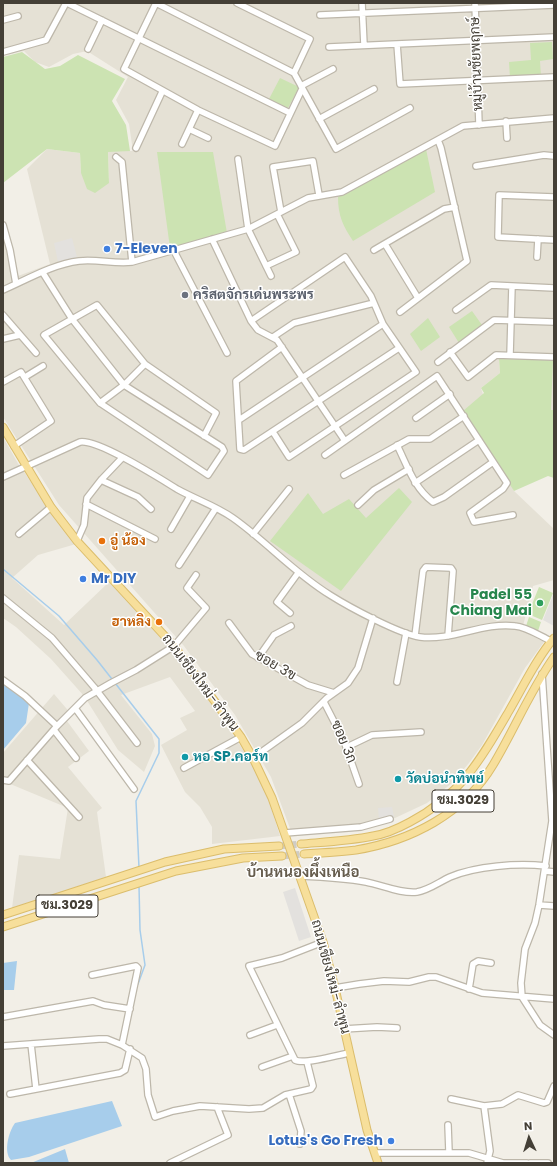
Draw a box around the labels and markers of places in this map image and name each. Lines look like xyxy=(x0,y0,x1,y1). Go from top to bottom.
place label: 7-Eleven xyxy=(115,241,178,257)
marker: 7-Eleven xyxy=(102,244,112,254)
place label: คริสตจักรเด่นพระพร xyxy=(193,287,314,303)
marker: คริสตจักรเด่นพระพร xyxy=(180,290,190,300)
place label: อู่ น้อง xyxy=(110,533,146,549)
marker: อู่ น้อง xyxy=(97,536,107,546)
place label: Mr DIY xyxy=(91,571,137,587)
marker: Mr DIY xyxy=(78,574,88,584)
place label: Padel 55 Chiang Mai xyxy=(450,587,532,620)
marker: Padel 55 Chiang Mai xyxy=(535,598,545,608)
place label: ฮาหลิง xyxy=(112,614,151,630)
marker: ฮาหลิง xyxy=(154,617,164,627)
place label: หอ SP.คอร์ท xyxy=(193,749,268,765)
marker: หอ SP.คอร์ท xyxy=(180,752,190,762)
place label: วัดบ่อนำทิพย์ xyxy=(406,771,484,787)
marker: วัดบ่อนำทิพย์ xyxy=(393,774,403,784)
place label: Lotus's Go Fresh xyxy=(269,1133,383,1149)
marker: Lotus's Go Fresh xyxy=(386,1136,396,1146)

